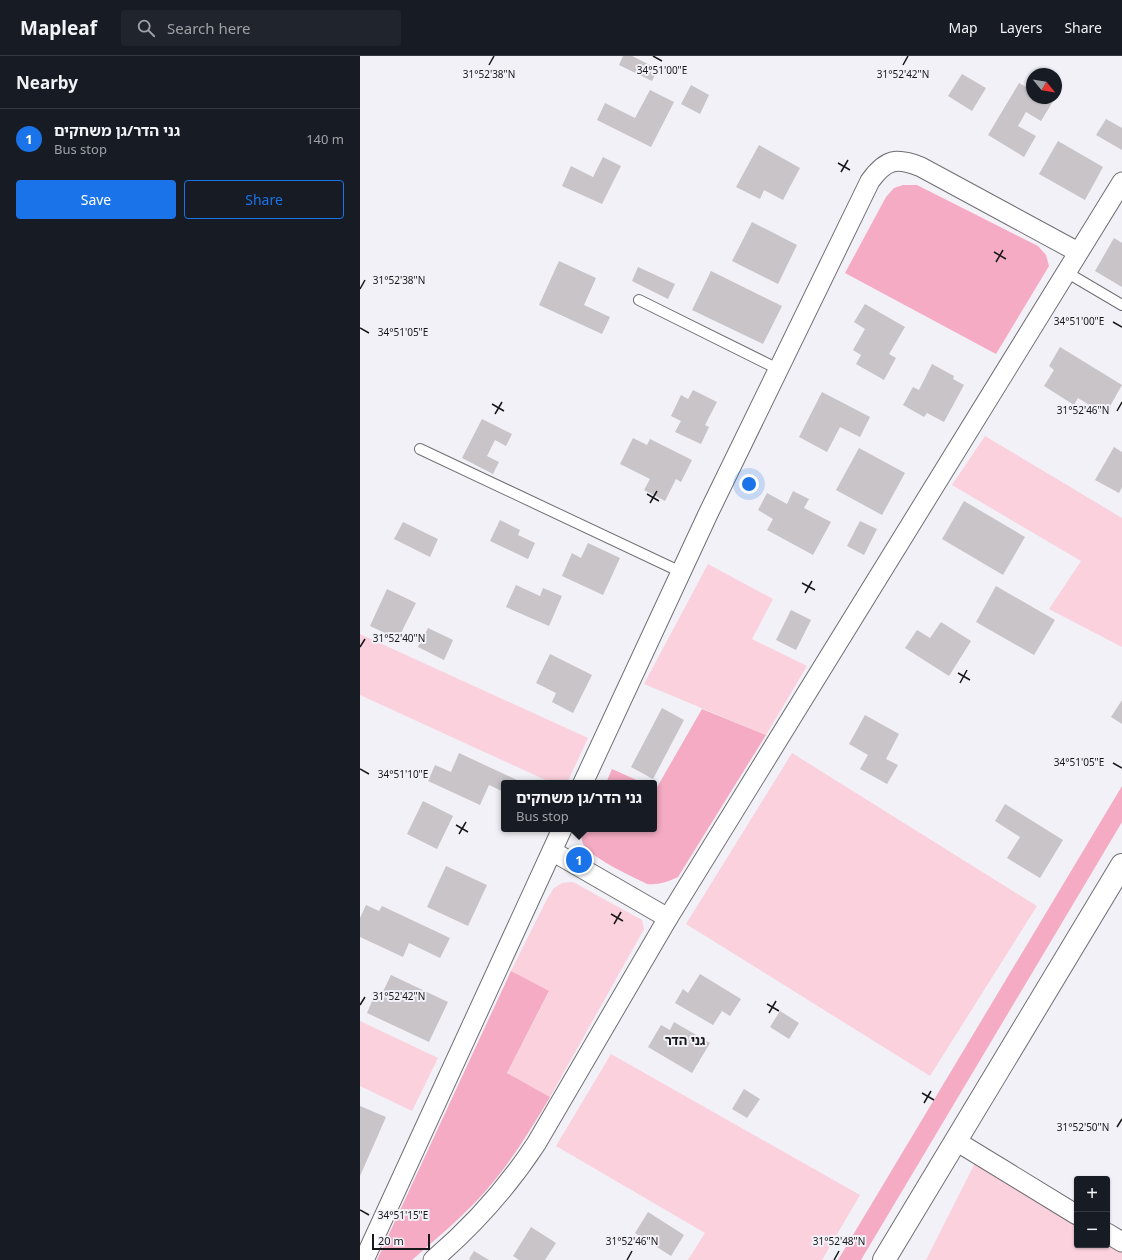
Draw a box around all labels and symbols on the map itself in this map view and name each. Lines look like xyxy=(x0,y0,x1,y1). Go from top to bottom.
text: 34°51'00"E xyxy=(637,63,687,77)
text: 31°52'38"N xyxy=(463,67,515,81)
text: 31°52'42"N xyxy=(877,67,929,81)
north arrow xyxy=(1026,68,1062,104)
text: 31°52'38"N xyxy=(373,273,425,287)
text: 34°51'00"E xyxy=(1054,314,1104,328)
text: 34°51'05"E xyxy=(378,325,428,339)
text: 31°52'46"N xyxy=(1057,403,1109,417)
your location xyxy=(739,474,759,494)
text: 31°52'40"N xyxy=(373,631,425,645)
text: 34°51'05"E xyxy=(1054,755,1104,769)
text: 34°51'10"E xyxy=(378,767,428,781)
pin: 1 xyxy=(566,845,592,875)
text: 31°52'42"N xyxy=(373,989,425,1003)
district label: גני הדר xyxy=(665,1031,706,1049)
text: 31°52'50"N xyxy=(1057,1120,1109,1134)
text: 34°51'15"E xyxy=(378,1208,428,1222)
scale bar xyxy=(372,1232,430,1251)
text: 31°52'46"N xyxy=(606,1234,658,1248)
text: 31°52'48"N xyxy=(813,1234,865,1248)

